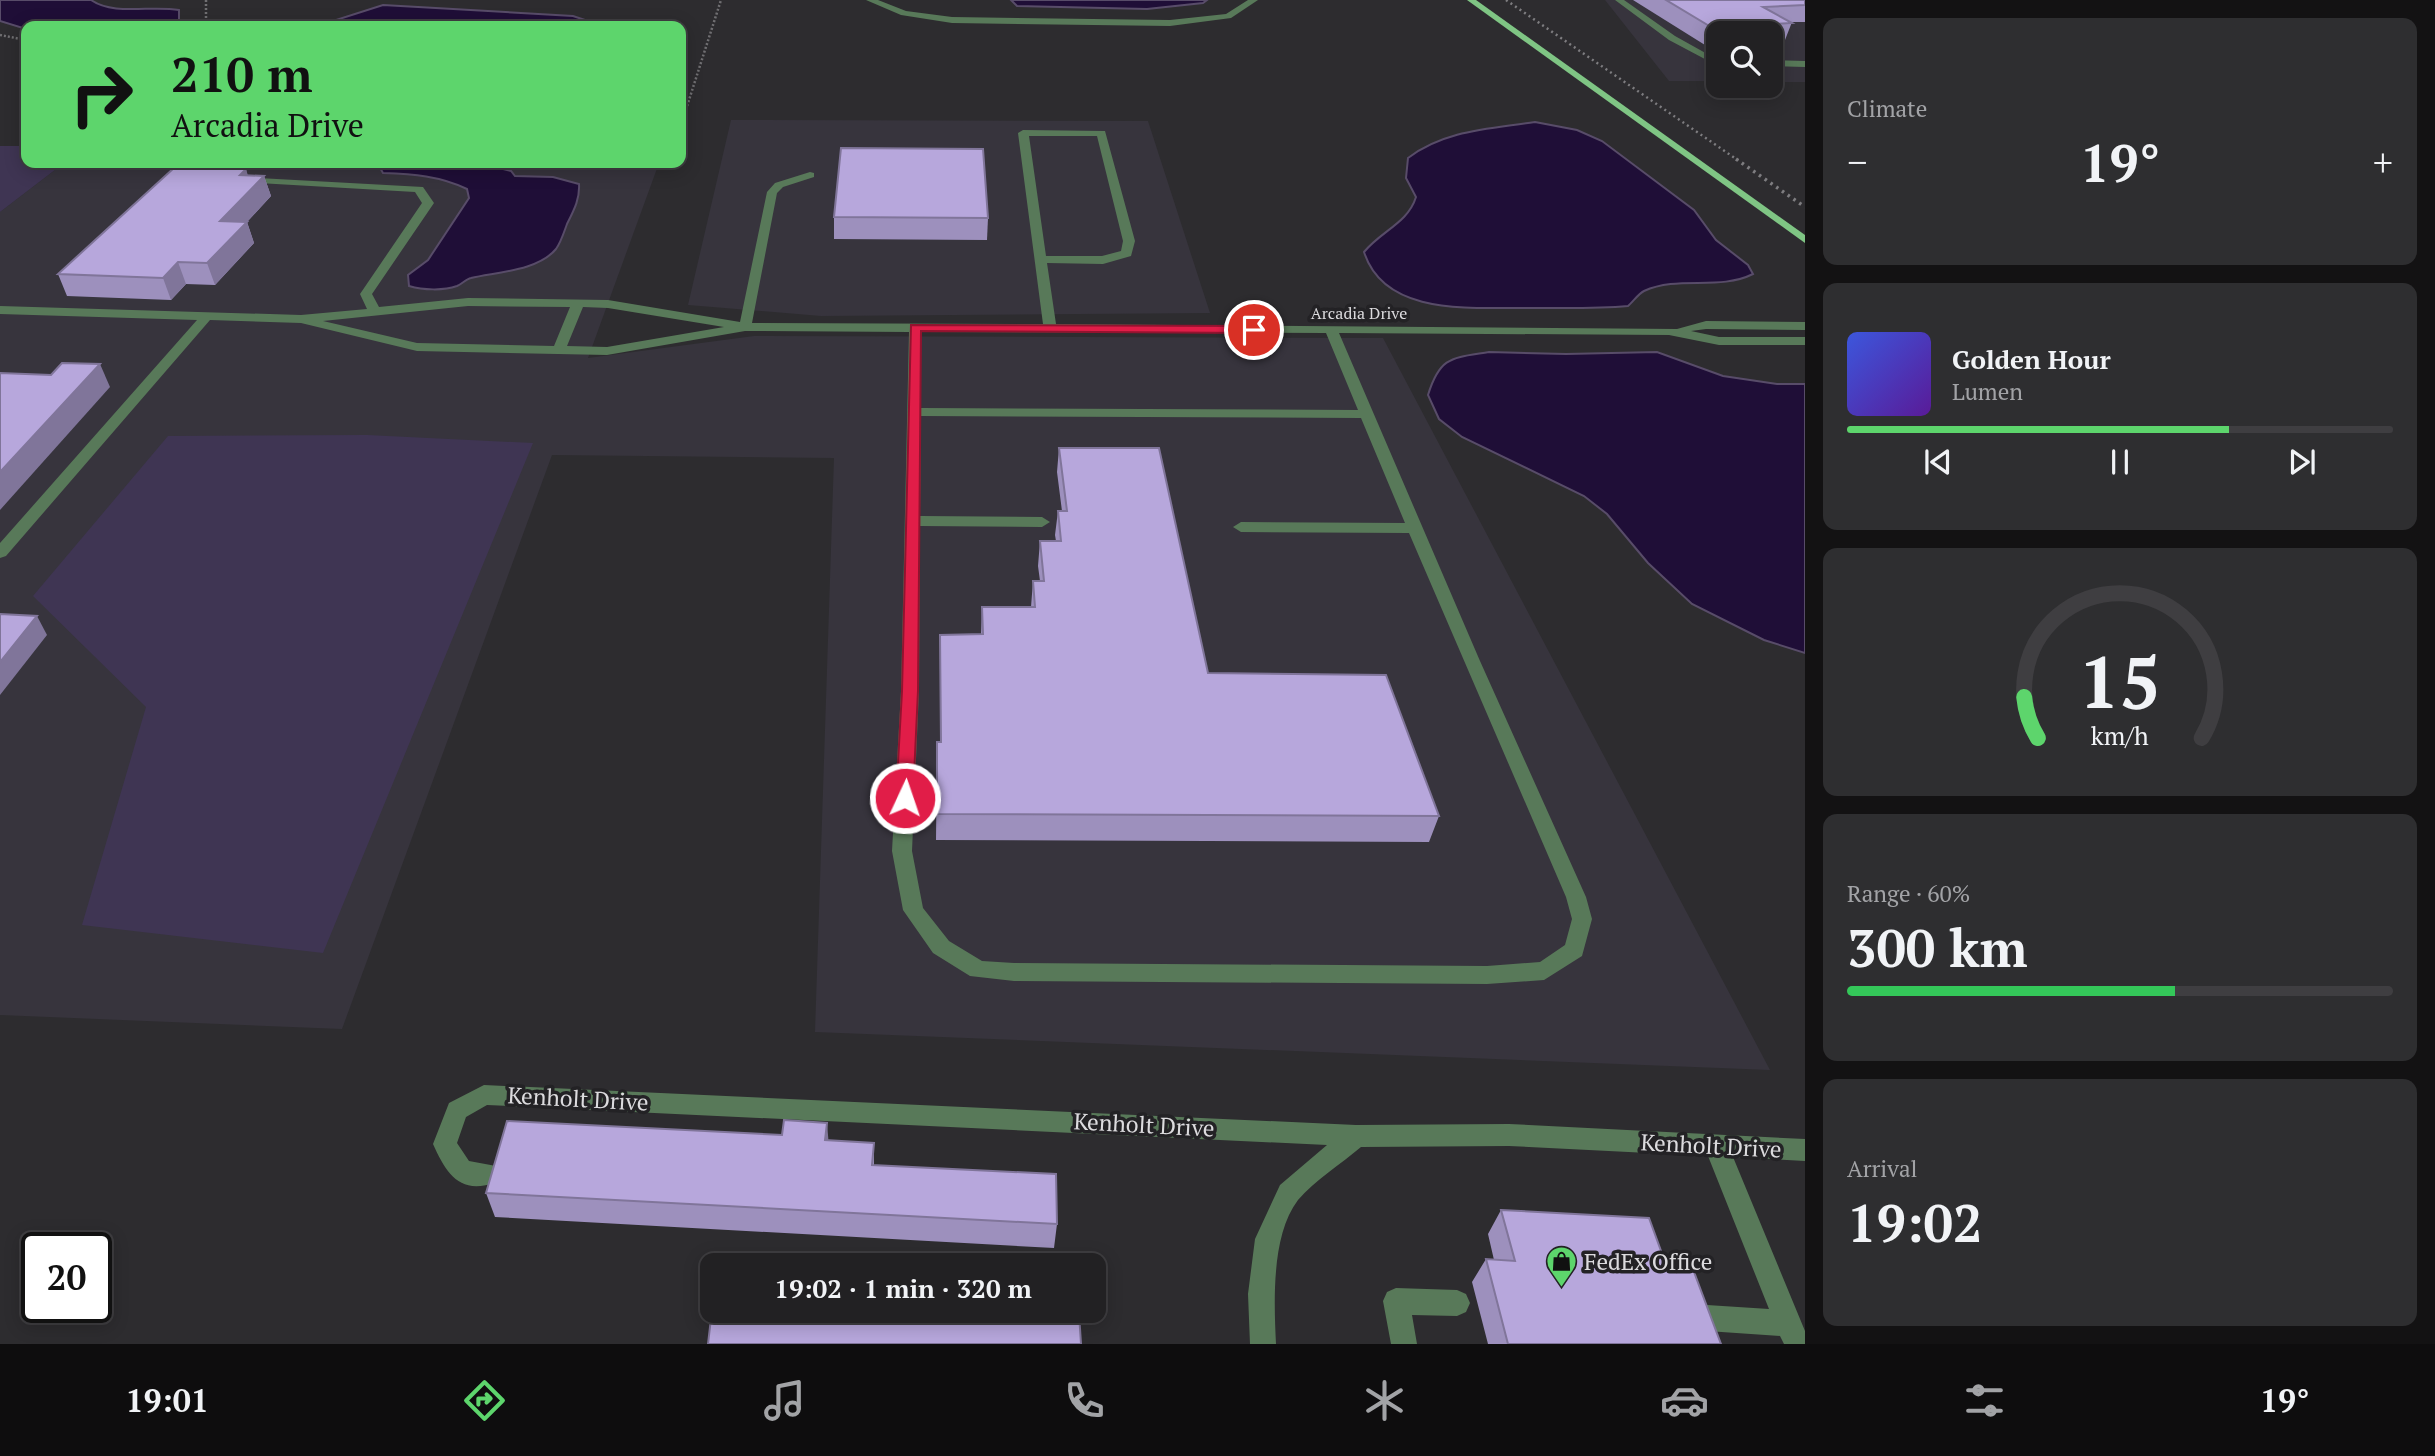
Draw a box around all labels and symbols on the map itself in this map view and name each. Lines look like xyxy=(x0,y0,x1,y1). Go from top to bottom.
pin xyxy=(1224,300,1284,360)
street label: Arcadia Drive xyxy=(1311,302,1407,324)
position arrow xyxy=(868,761,942,835)
street label: Kenholt Drive xyxy=(507,1079,649,1118)
street label: Kenholt Drive xyxy=(1073,1105,1215,1144)
street label: Kenholt Drive xyxy=(1640,1126,1782,1165)
speed limit sign: 20 xyxy=(21,1232,112,1323)
shop icon: FedEx Office xyxy=(1544,1245,1578,1289)
place label: FedEx Office xyxy=(1584,1246,1712,1277)

